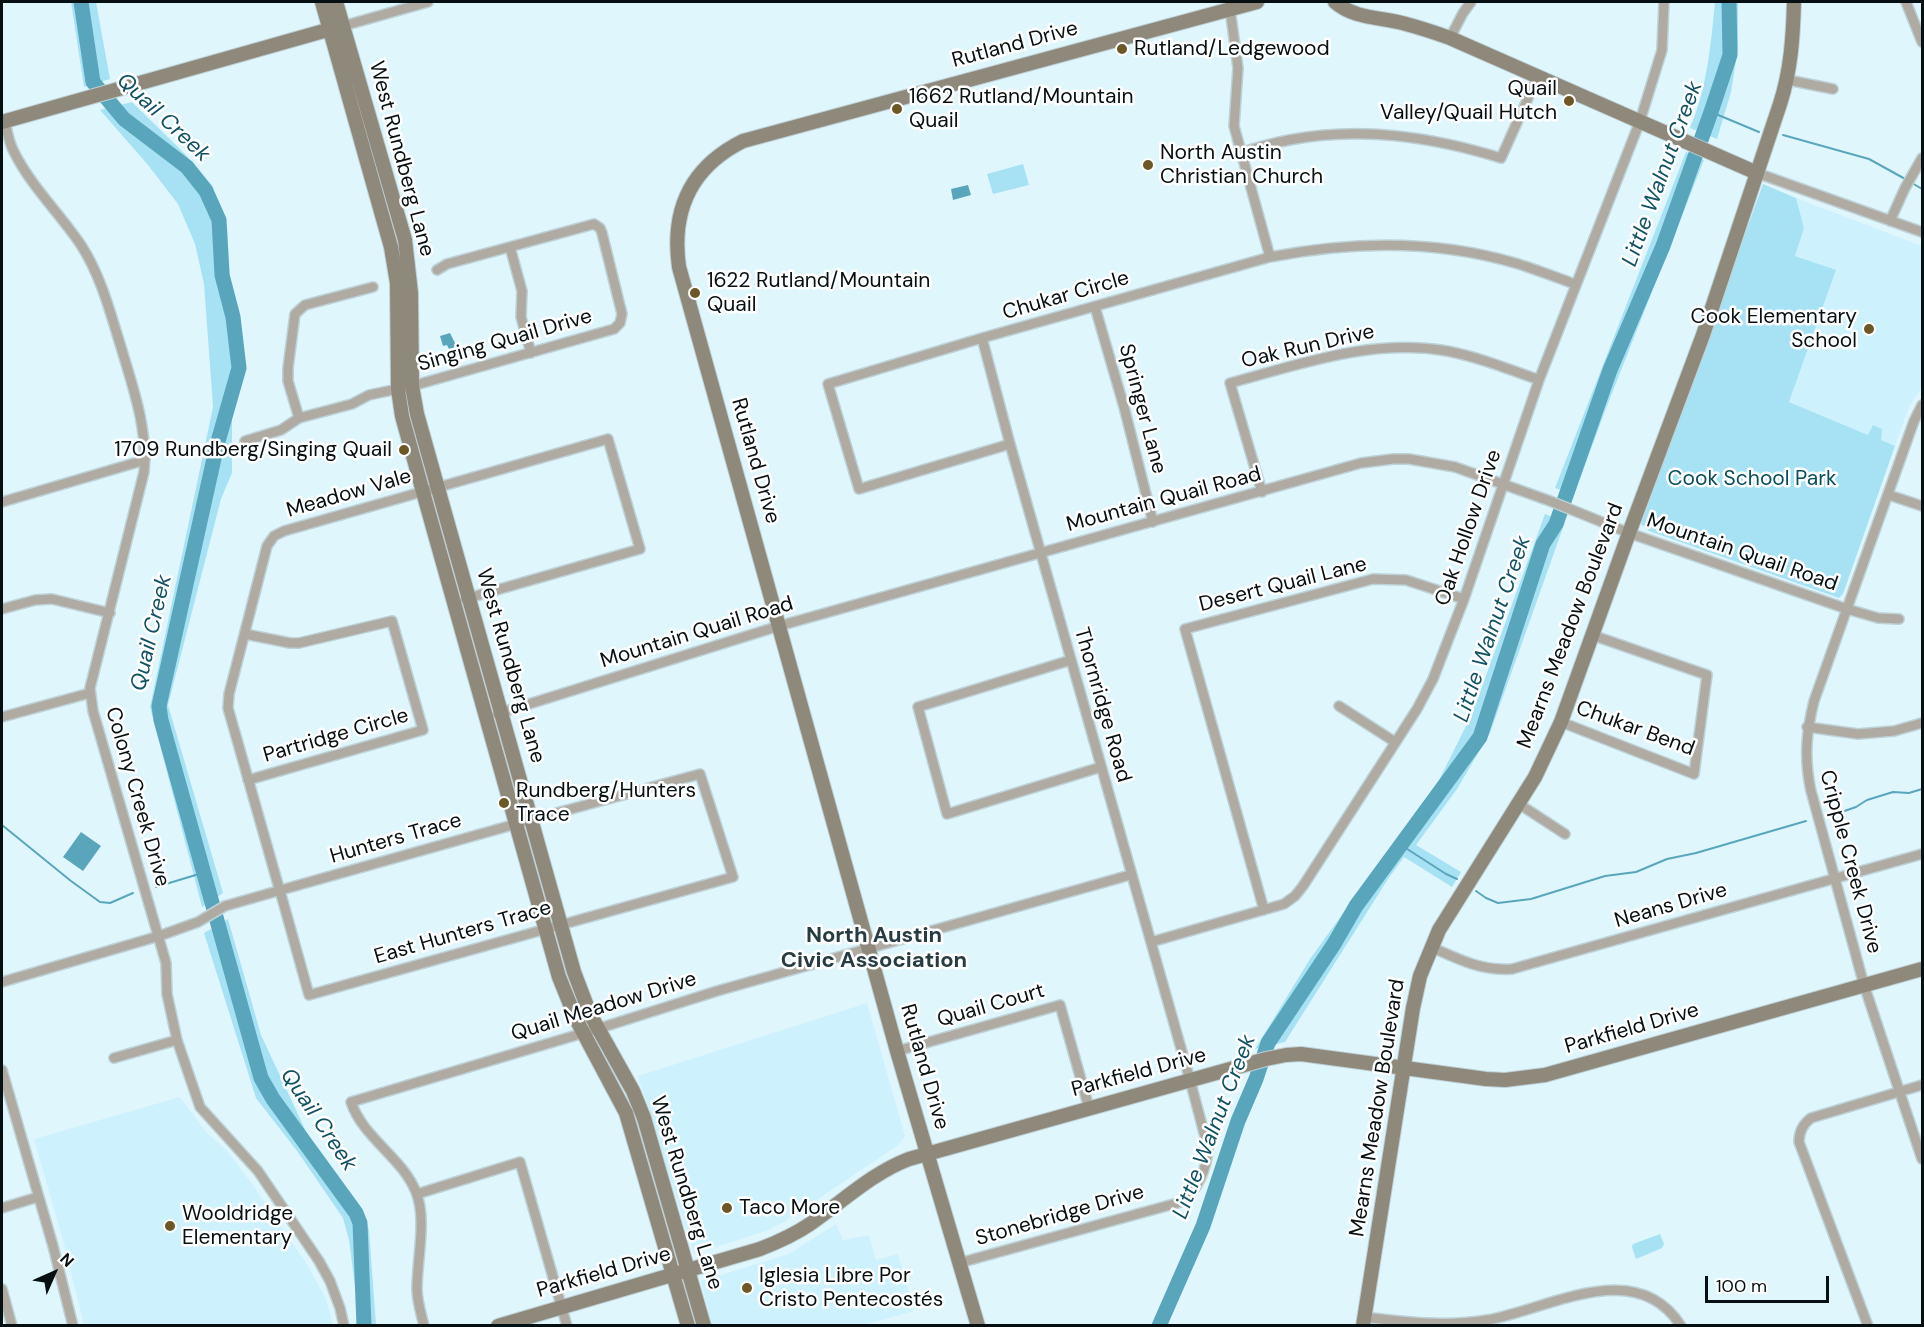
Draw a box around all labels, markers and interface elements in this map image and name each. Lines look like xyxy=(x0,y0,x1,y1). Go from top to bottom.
street label: Rutland Drive xyxy=(949,16,1081,74)
place label: Rutland/Ledgewood xyxy=(1134,36,1330,62)
marker: Rutland/Ledgewood xyxy=(1115,42,1129,56)
street label: West Rundberg Lane xyxy=(363,59,439,259)
water label: Quail Creek xyxy=(111,68,215,168)
place label: Quail Valley/Quail Hutch xyxy=(1380,76,1557,126)
water label: Little Walnut Creek xyxy=(1617,78,1709,270)
place label: 1662 Rutland/Mountain Quail xyxy=(909,84,1134,134)
marker: Quail Valley/Quail Hutch xyxy=(1562,94,1576,108)
marker: 1662 Rutland/Mountain Quail xyxy=(890,102,904,116)
place label: North Austin Christian Church xyxy=(1160,140,1323,190)
marker: North Austin Christian Church xyxy=(1141,158,1155,172)
street label: Chukar Circle xyxy=(1000,266,1132,326)
place label: 1622 Rutland/Mountain Quail xyxy=(707,268,930,318)
marker: 1622 Rutland/Mountain Quail xyxy=(688,286,702,300)
street label: Singing Quail Drive xyxy=(415,304,595,378)
place label: Cook Elementary School xyxy=(1691,304,1857,354)
street label: Oak Run Drive xyxy=(1239,319,1377,375)
marker: Cook Elementary School xyxy=(1862,322,1876,336)
street label: Springer Lane xyxy=(1113,341,1171,477)
street label: Rutland Drive xyxy=(725,395,785,527)
place label: 1709 Rundberg/Singing Quail xyxy=(114,437,392,463)
marker: 1709 Rundberg/Singing Quail xyxy=(397,443,411,457)
street label: Oak Hollow Drive xyxy=(1430,447,1508,609)
street label: Mountain Quail Road xyxy=(1064,462,1264,538)
street label: Meadow Vale xyxy=(284,464,414,524)
park label: Cook School Park xyxy=(1667,466,1837,492)
street label: Mearns Meadow Boulevard xyxy=(1513,500,1629,752)
street label: Mountain Quail Road xyxy=(1643,508,1841,598)
water label: Little Walnut Creek xyxy=(1449,532,1537,726)
street label: Desert Quail Lane xyxy=(1197,552,1369,618)
street label: West Rundberg Lane xyxy=(470,566,550,766)
water label: Quail Creek xyxy=(126,572,178,694)
street label: Mountain Quail Road xyxy=(597,592,797,674)
street label: Thornridge Road xyxy=(1068,625,1136,785)
street label: Chukar Bend xyxy=(1572,696,1698,762)
street label: Partridge Circle xyxy=(260,703,412,769)
street label: Colony Creek Drive xyxy=(99,704,175,890)
street label: Cripple Creek Drive xyxy=(1813,768,1887,956)
place label: Rundberg/Hunters Trace xyxy=(516,778,696,828)
marker: Rundberg/Hunters Trace xyxy=(497,796,511,810)
street label: Hunters Trace xyxy=(327,808,465,870)
street label: Neans Drive xyxy=(1612,878,1730,934)
street label: East Hunters Trace xyxy=(372,896,554,970)
district label: North Austin Civic Association xyxy=(781,923,967,974)
street label: Quail Meadow Drive xyxy=(508,967,700,1047)
street label: Mearns Meadow Boulevard xyxy=(1345,977,1411,1239)
street label: Quail Court xyxy=(934,979,1048,1033)
street label: Parkfield Drive xyxy=(1562,998,1702,1060)
street label: Rutland Drive xyxy=(894,1001,954,1133)
water label: Little Walnut Creek xyxy=(1168,1031,1262,1223)
street label: Parkfield Drive xyxy=(1069,1043,1209,1103)
water label: Quail Creek xyxy=(274,1064,362,1176)
street label: West Rundberg Lane xyxy=(645,1093,727,1293)
street label: Stonebridge Drive xyxy=(973,1180,1147,1252)
place label: Taco More xyxy=(739,1195,840,1221)
place label: Wooldridge Elementary xyxy=(182,1201,293,1251)
marker: Taco More xyxy=(720,1201,734,1215)
marker: Wooldridge Elementary xyxy=(163,1219,177,1233)
street label: Parkfield Drive xyxy=(534,1242,674,1304)
north arrow xyxy=(24,1243,84,1303)
text: N xyxy=(56,1248,79,1271)
place label: Iglesia Libre Por Cristo Pentecostés xyxy=(759,1263,943,1313)
scale bar xyxy=(1708,1264,1832,1302)
text: 100 m xyxy=(1716,1274,1767,1298)
marker: Iglesia Libre Por Cristo Pentecostés xyxy=(740,1281,754,1295)

